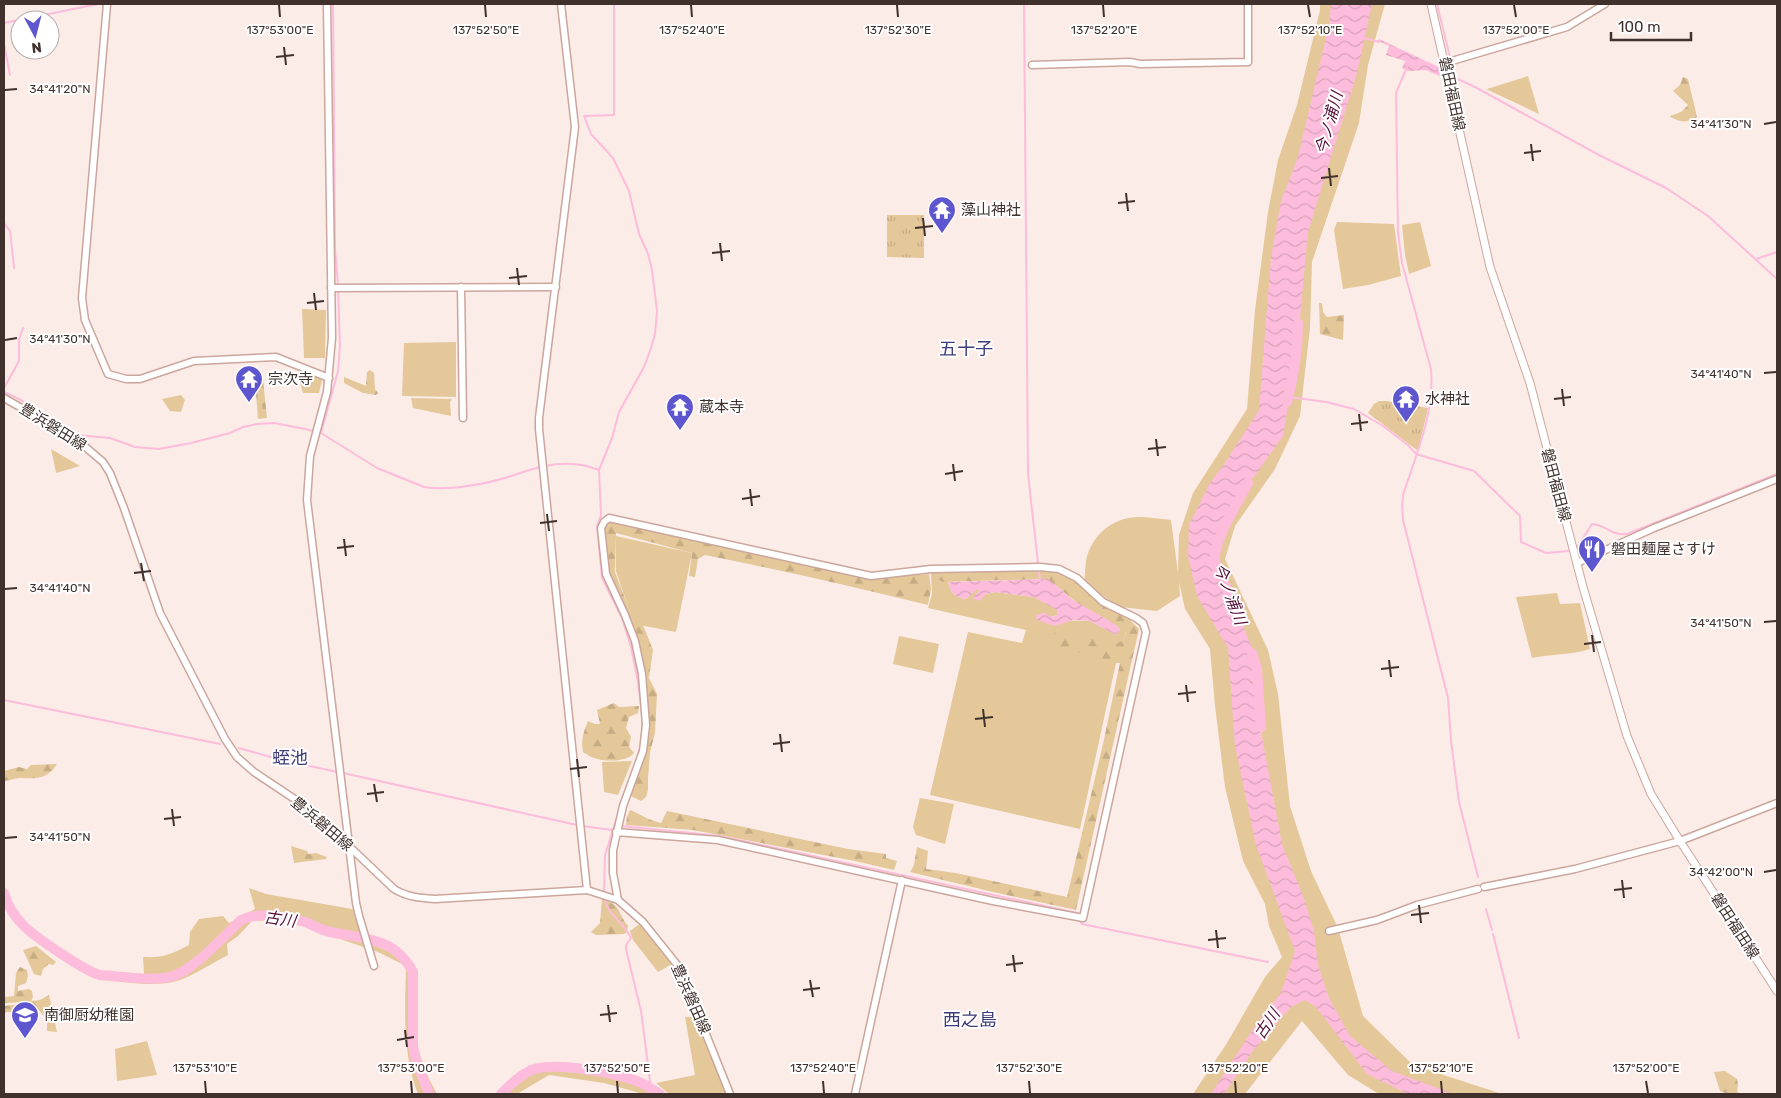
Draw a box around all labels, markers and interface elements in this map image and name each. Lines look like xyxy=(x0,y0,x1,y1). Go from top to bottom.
north arrow xyxy=(10,10,60,60)
scale bar xyxy=(1611,10,1691,42)
text: 100 m xyxy=(1618,18,1660,36)
text: 137°53'00"E xyxy=(246,23,314,37)
text: 137°52'50"E xyxy=(453,23,519,37)
text: 137°52'40"E xyxy=(659,23,725,37)
text: 137°52'30"E xyxy=(865,23,931,37)
text: 137°52'20"E xyxy=(1071,23,1137,37)
text: 137°52'10"E xyxy=(1278,23,1342,37)
text: 137°52'00"E xyxy=(1483,23,1549,37)
text: N xyxy=(30,38,43,56)
street label: 磐田福田線 xyxy=(1435,55,1469,133)
text: 34°41'20"N xyxy=(29,82,91,96)
water label: 今ノ浦川 xyxy=(1312,88,1347,156)
text: 34°41'30"N xyxy=(1690,117,1752,131)
temple icon: 藻山神社 xyxy=(927,195,957,234)
place label: 藻山神社 xyxy=(961,201,1021,219)
text: 34°41'30"N xyxy=(29,332,91,346)
district label: 五十子 xyxy=(939,338,993,360)
temple icon: 宗次寺 xyxy=(234,364,264,403)
text: 34°41'40"N xyxy=(1690,367,1752,381)
place label: 宗次寺 xyxy=(268,370,313,388)
temple icon: 水神社 xyxy=(1391,384,1421,423)
place label: 水神社 xyxy=(1425,390,1470,408)
temple icon: 蔵本寺 xyxy=(665,392,695,431)
place label: 蔵本寺 xyxy=(699,398,744,416)
street label: 豊浜磐田線 xyxy=(16,399,90,455)
street label: 磐田福田線 xyxy=(1538,446,1574,524)
restaurant icon: 磐田麺屋さすけ xyxy=(1577,534,1607,573)
place label: 磐田麺屋さすけ xyxy=(1611,540,1716,558)
water label: 今ノ浦川 xyxy=(1210,561,1251,629)
text: 34°41'40"N xyxy=(29,581,91,595)
text: 34°41'50"N xyxy=(1690,616,1752,630)
district label: 蛭池 xyxy=(272,747,308,769)
street label: 豊浜磐田線 xyxy=(287,793,357,855)
text: 34°41'50"N xyxy=(29,830,91,844)
text: 34°42'00"N xyxy=(1689,865,1753,879)
street label: 磐田福田線 xyxy=(1707,890,1763,962)
water label: 古川 xyxy=(263,907,299,931)
street label: 豊浜磐田線 xyxy=(668,961,714,1037)
school or university icon: 南御厨幼稚園 xyxy=(10,1000,40,1039)
water label: 古川 xyxy=(1250,1004,1285,1043)
place label: 南御厨幼稚園 xyxy=(44,1006,134,1024)
district label: 西之島 xyxy=(943,1009,997,1031)
text: 137°53'10"E xyxy=(173,1061,237,1075)
text: 137°53'00"E xyxy=(377,1061,445,1075)
text: 137°52'50"E xyxy=(584,1061,650,1075)
text: 137°52'40"E xyxy=(790,1061,856,1075)
text: 137°52'30"E xyxy=(996,1061,1062,1075)
text: 137°52'20"E xyxy=(1202,1061,1268,1075)
text: 137°52'10"E xyxy=(1409,1061,1473,1075)
text: 137°52'00"E xyxy=(1613,1061,1679,1075)

